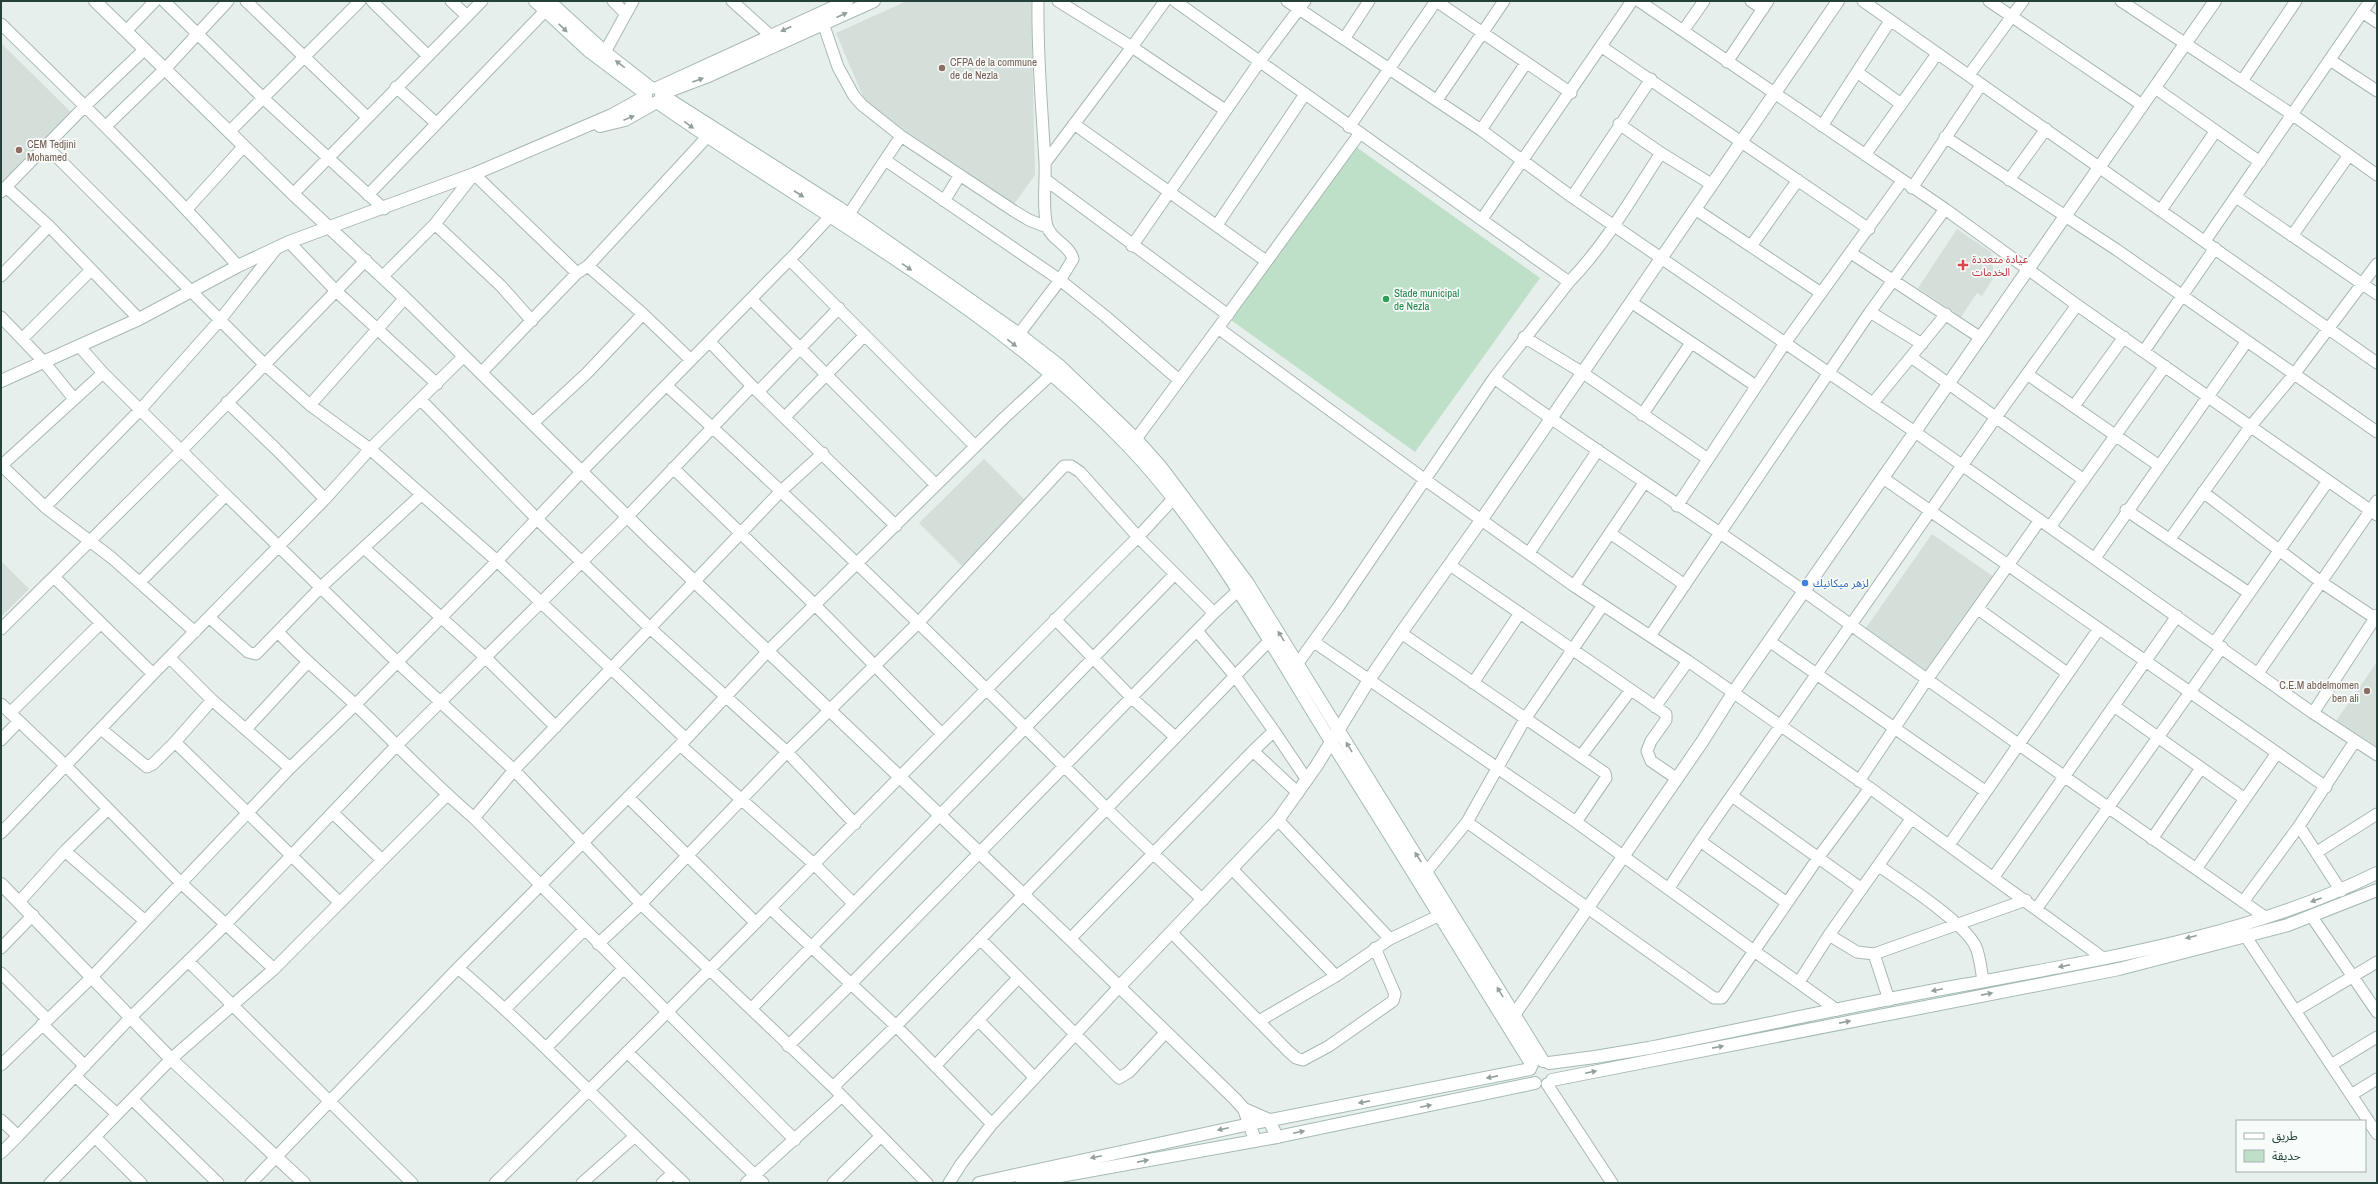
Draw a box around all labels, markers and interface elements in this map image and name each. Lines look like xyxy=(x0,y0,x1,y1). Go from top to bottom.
one-way arrow xyxy=(836,12,848,18)
one-way arrow xyxy=(558,23,568,33)
one-way arrow xyxy=(781,26,792,32)
place label: CFPA de la commune de de Nezla xyxy=(950,55,1037,82)
one-way arrow xyxy=(615,60,626,68)
marker: CFPA de la commune de de Nezla xyxy=(937,63,947,73)
one-way arrow xyxy=(692,76,704,82)
one-way arrow xyxy=(623,114,635,120)
one-way arrow xyxy=(684,120,694,128)
place label: CEM Tedjini Mohamed xyxy=(27,137,76,164)
marker: CEM Tedjini Mohamed xyxy=(14,145,24,155)
one-way arrow xyxy=(794,190,804,198)
place label: عيادة متعددة الخدمات xyxy=(1972,252,2029,279)
marker: عيادة متعددة الخدمات xyxy=(1957,259,1969,271)
one-way arrow xyxy=(901,263,912,271)
place label: Stade municipal de Nezla xyxy=(1394,286,1459,313)
marker: Stade municipal de Nezla xyxy=(1381,294,1391,304)
one-way arrow xyxy=(1006,339,1017,347)
place label: لزهر ميكانيك xyxy=(1813,576,1869,590)
marker: لزهر ميكانيك xyxy=(1800,578,1810,588)
one-way arrow xyxy=(1277,630,1284,642)
place label: C.E.M abdelmomen ben ali xyxy=(2279,678,2359,705)
marker: C.E.M abdelmomen ben ali xyxy=(2362,686,2372,696)
one-way arrow xyxy=(1345,741,1352,753)
one-way arrow xyxy=(1414,852,1422,862)
one-way arrow xyxy=(2309,898,2321,904)
one-way arrow xyxy=(2185,935,2197,941)
one-way arrow xyxy=(2058,963,2070,969)
one-way arrow xyxy=(1496,987,1504,997)
one-way arrow xyxy=(1930,987,1943,993)
one-way arrow xyxy=(1981,991,1993,997)
one-way arrow xyxy=(1839,1018,1852,1024)
one-way arrow xyxy=(1712,1043,1724,1049)
one-way arrow xyxy=(1584,1069,1597,1075)
one-way arrow xyxy=(1486,1074,1498,1080)
one-way arrow xyxy=(1358,1099,1371,1105)
one-way arrow xyxy=(1420,1102,1432,1108)
legend xyxy=(2236,1120,2366,1172)
one-way arrow xyxy=(1217,1127,1229,1133)
text: طريق xyxy=(2272,1128,2298,1144)
one-way arrow xyxy=(1292,1129,1305,1135)
text: حديقة xyxy=(2272,1148,2301,1164)
one-way arrow xyxy=(1090,1154,1102,1160)
one-way arrow xyxy=(1137,1157,1149,1163)

